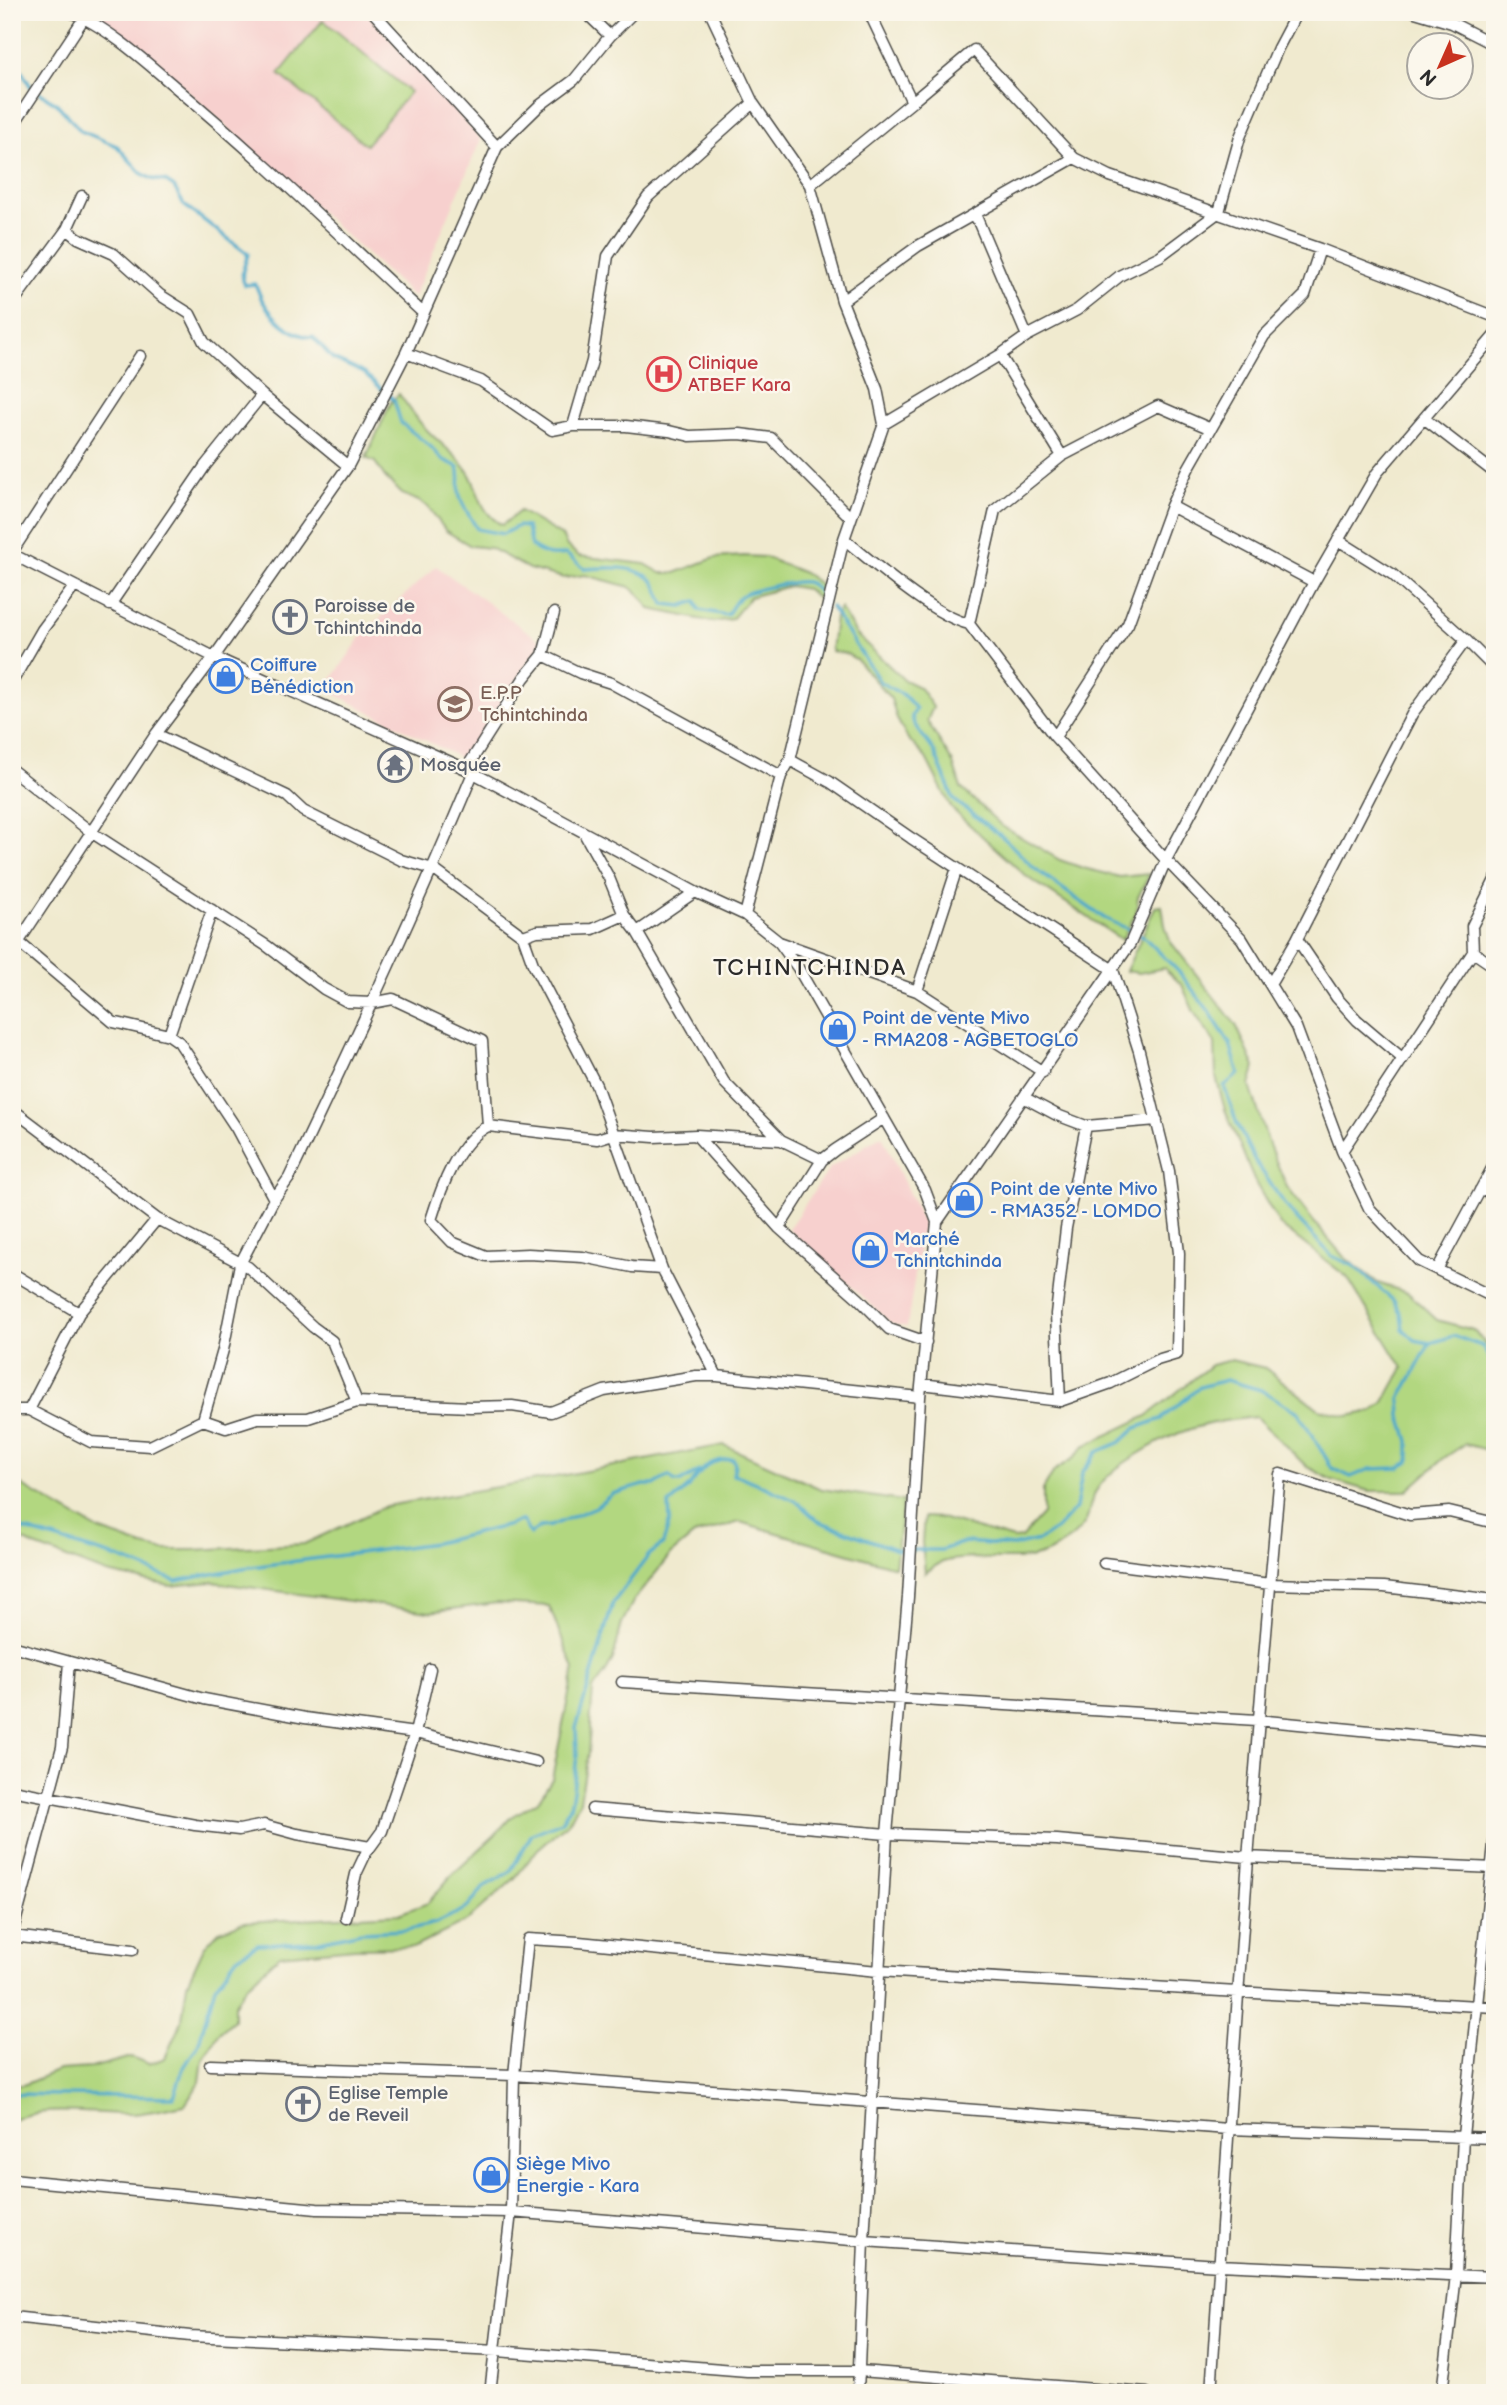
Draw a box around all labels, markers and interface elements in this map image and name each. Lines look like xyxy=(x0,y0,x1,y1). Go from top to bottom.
north arrow xyxy=(1406,32,1476,102)
text: N xyxy=(1416,64,1442,90)
place label: Clinique ATBEF Kara xyxy=(688,352,791,397)
hospital icon: Clinique ATBEF Kara xyxy=(645,355,683,393)
place label: Paroisse de Tchintchinda xyxy=(314,595,422,640)
church icon: Paroisse de Tchintchinda xyxy=(271,598,309,636)
place label: Coiffure Bénédiction xyxy=(250,654,354,699)
shop icon: Coiffure Bénédiction xyxy=(207,657,245,695)
place label: E.P.P Tchintchinda xyxy=(480,682,588,727)
school or university icon: E.P.P Tchintchinda xyxy=(436,685,474,723)
temple icon: Mosquée xyxy=(376,746,414,784)
place label: Mosquée xyxy=(420,754,501,777)
district label: TCHINTCHINDA xyxy=(713,954,907,982)
place label: Point de vente Mivo - RMA208 - AGBETOGLO xyxy=(862,1007,1078,1052)
shop icon: Point de vente Mivo - RMA208 - AGBETOGLO xyxy=(819,1010,857,1048)
place label: Point de vente Mivo - RMA352 - LOMDO xyxy=(990,1178,1162,1223)
shop icon: Point de vente Mivo - RMA352 - LOMDO xyxy=(946,1181,984,1219)
place label: Marché Tchintchinda xyxy=(894,1228,1002,1273)
shop icon: Marché Tchintchinda xyxy=(851,1231,889,1269)
place label: Eglise Temple de Reveil xyxy=(328,2082,448,2127)
church icon: Eglise Temple de Reveil xyxy=(284,2085,322,2123)
place label: Siège Mivo Energie - Kara xyxy=(516,2153,639,2198)
shop icon: Siège Mivo Energie - Kara xyxy=(472,2156,510,2194)

